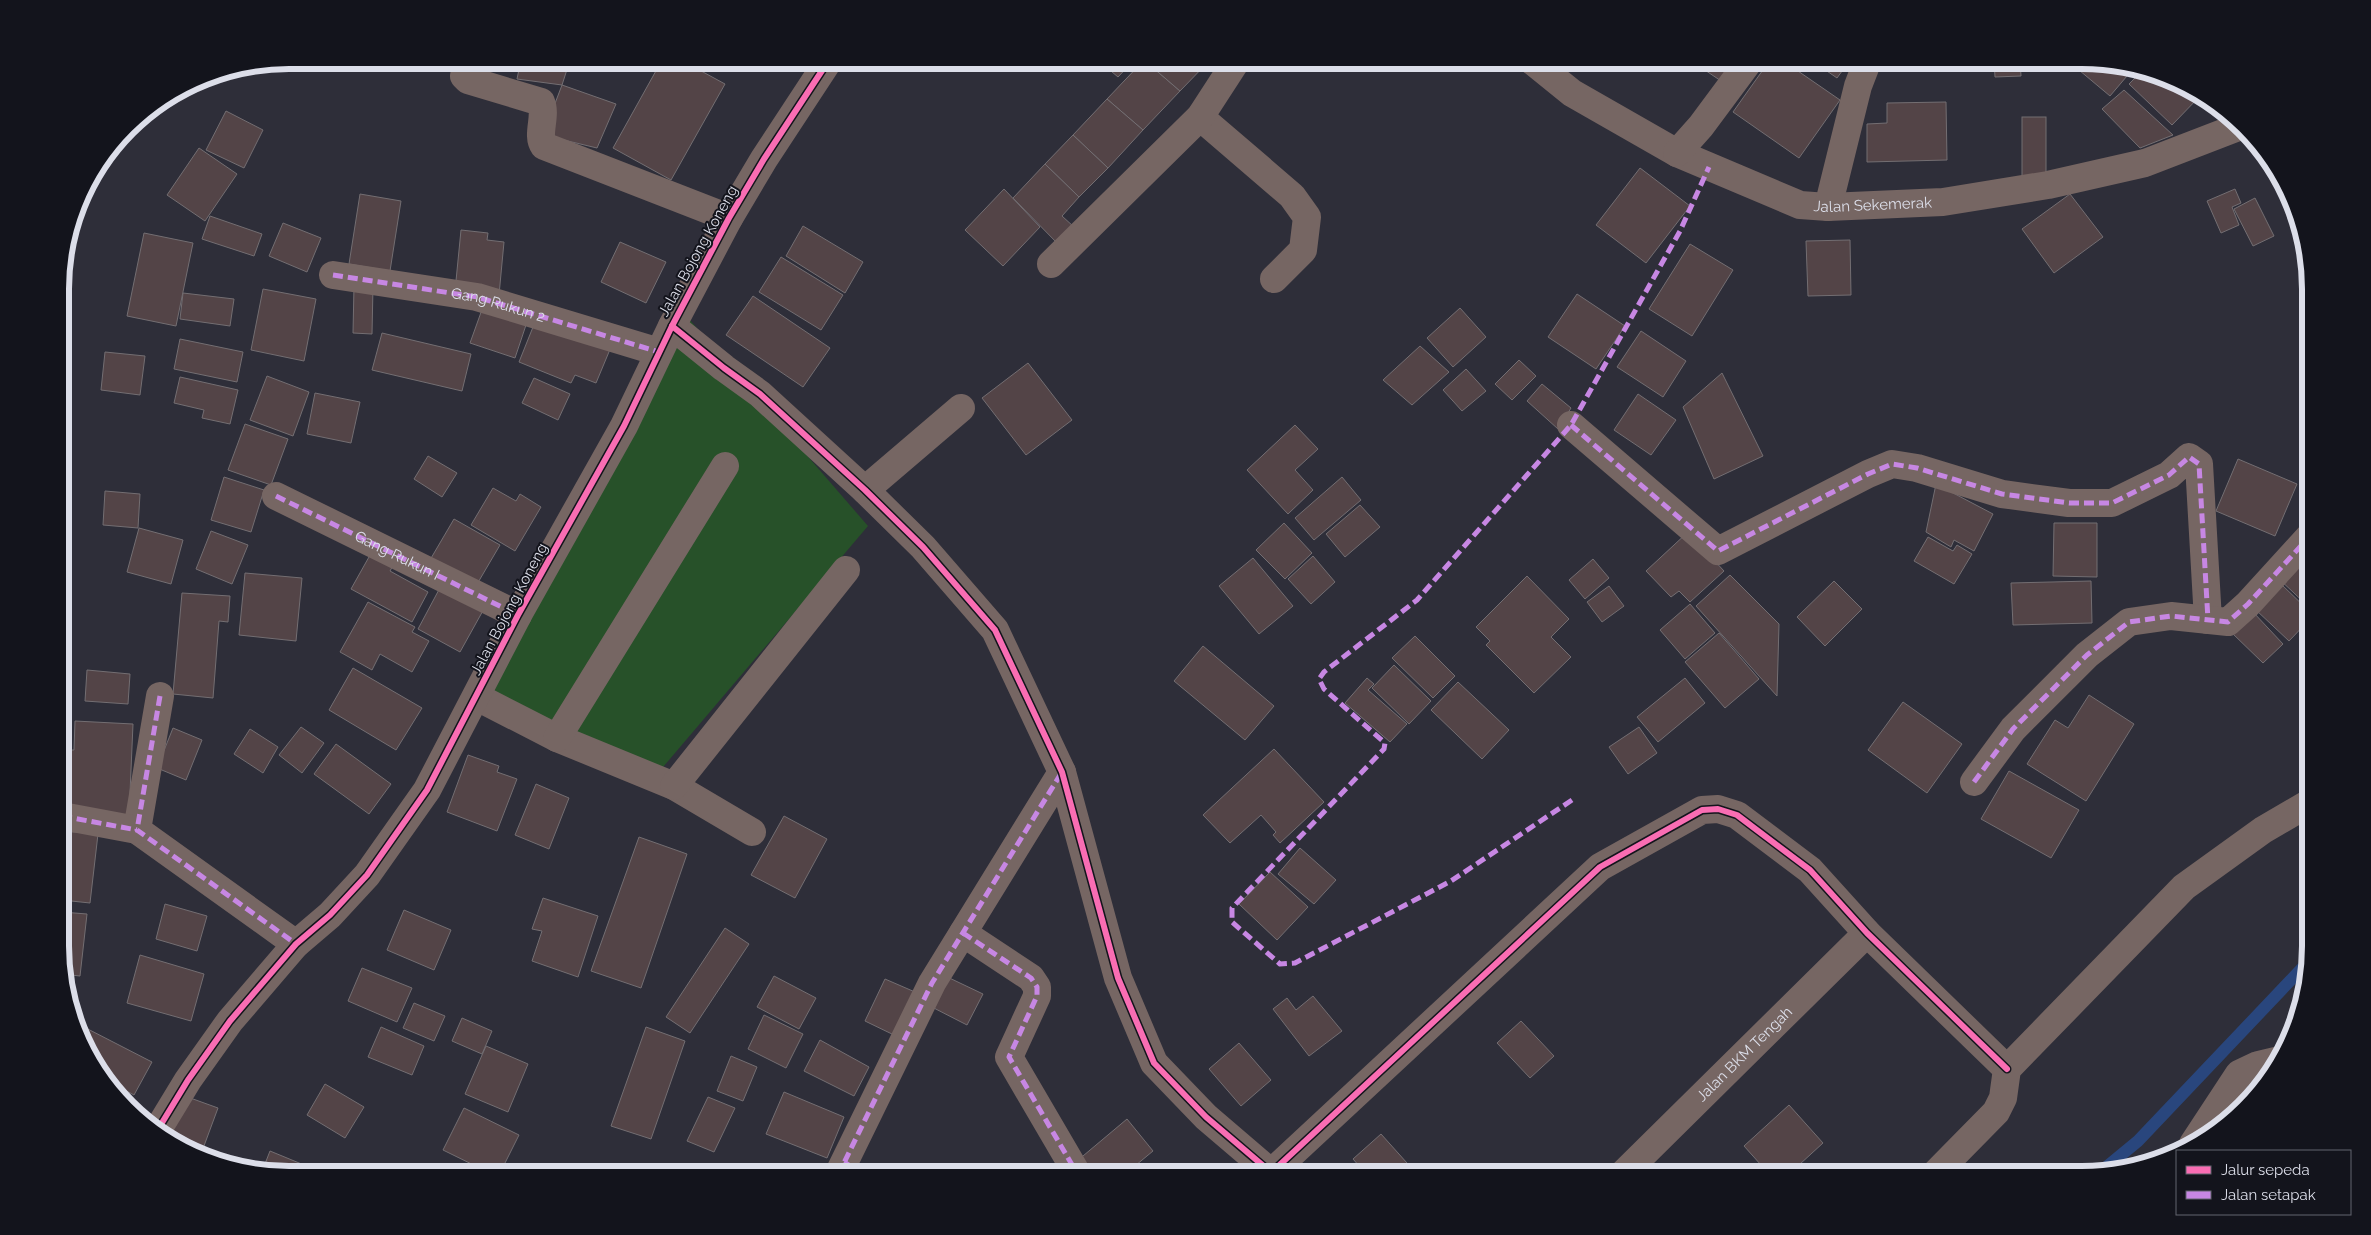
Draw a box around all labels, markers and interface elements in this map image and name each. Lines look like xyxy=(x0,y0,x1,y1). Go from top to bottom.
street label: Jalan Bojong Koneng xyxy=(655,182,741,320)
street label: Jalan Sekemerak xyxy=(1813,193,1932,216)
street label: Gang Rukun 2 xyxy=(450,284,547,326)
street label: Gang Rukun I xyxy=(352,527,443,584)
street label: Jalan Bojong Koneng xyxy=(467,540,551,678)
street label: Jalan BKM Tengah xyxy=(1693,1003,1796,1105)
legend xyxy=(2176,1150,2351,1215)
text: Jalur sepeda xyxy=(2221,1161,2310,1179)
text: Jalan setapak xyxy=(2221,1186,2316,1204)

